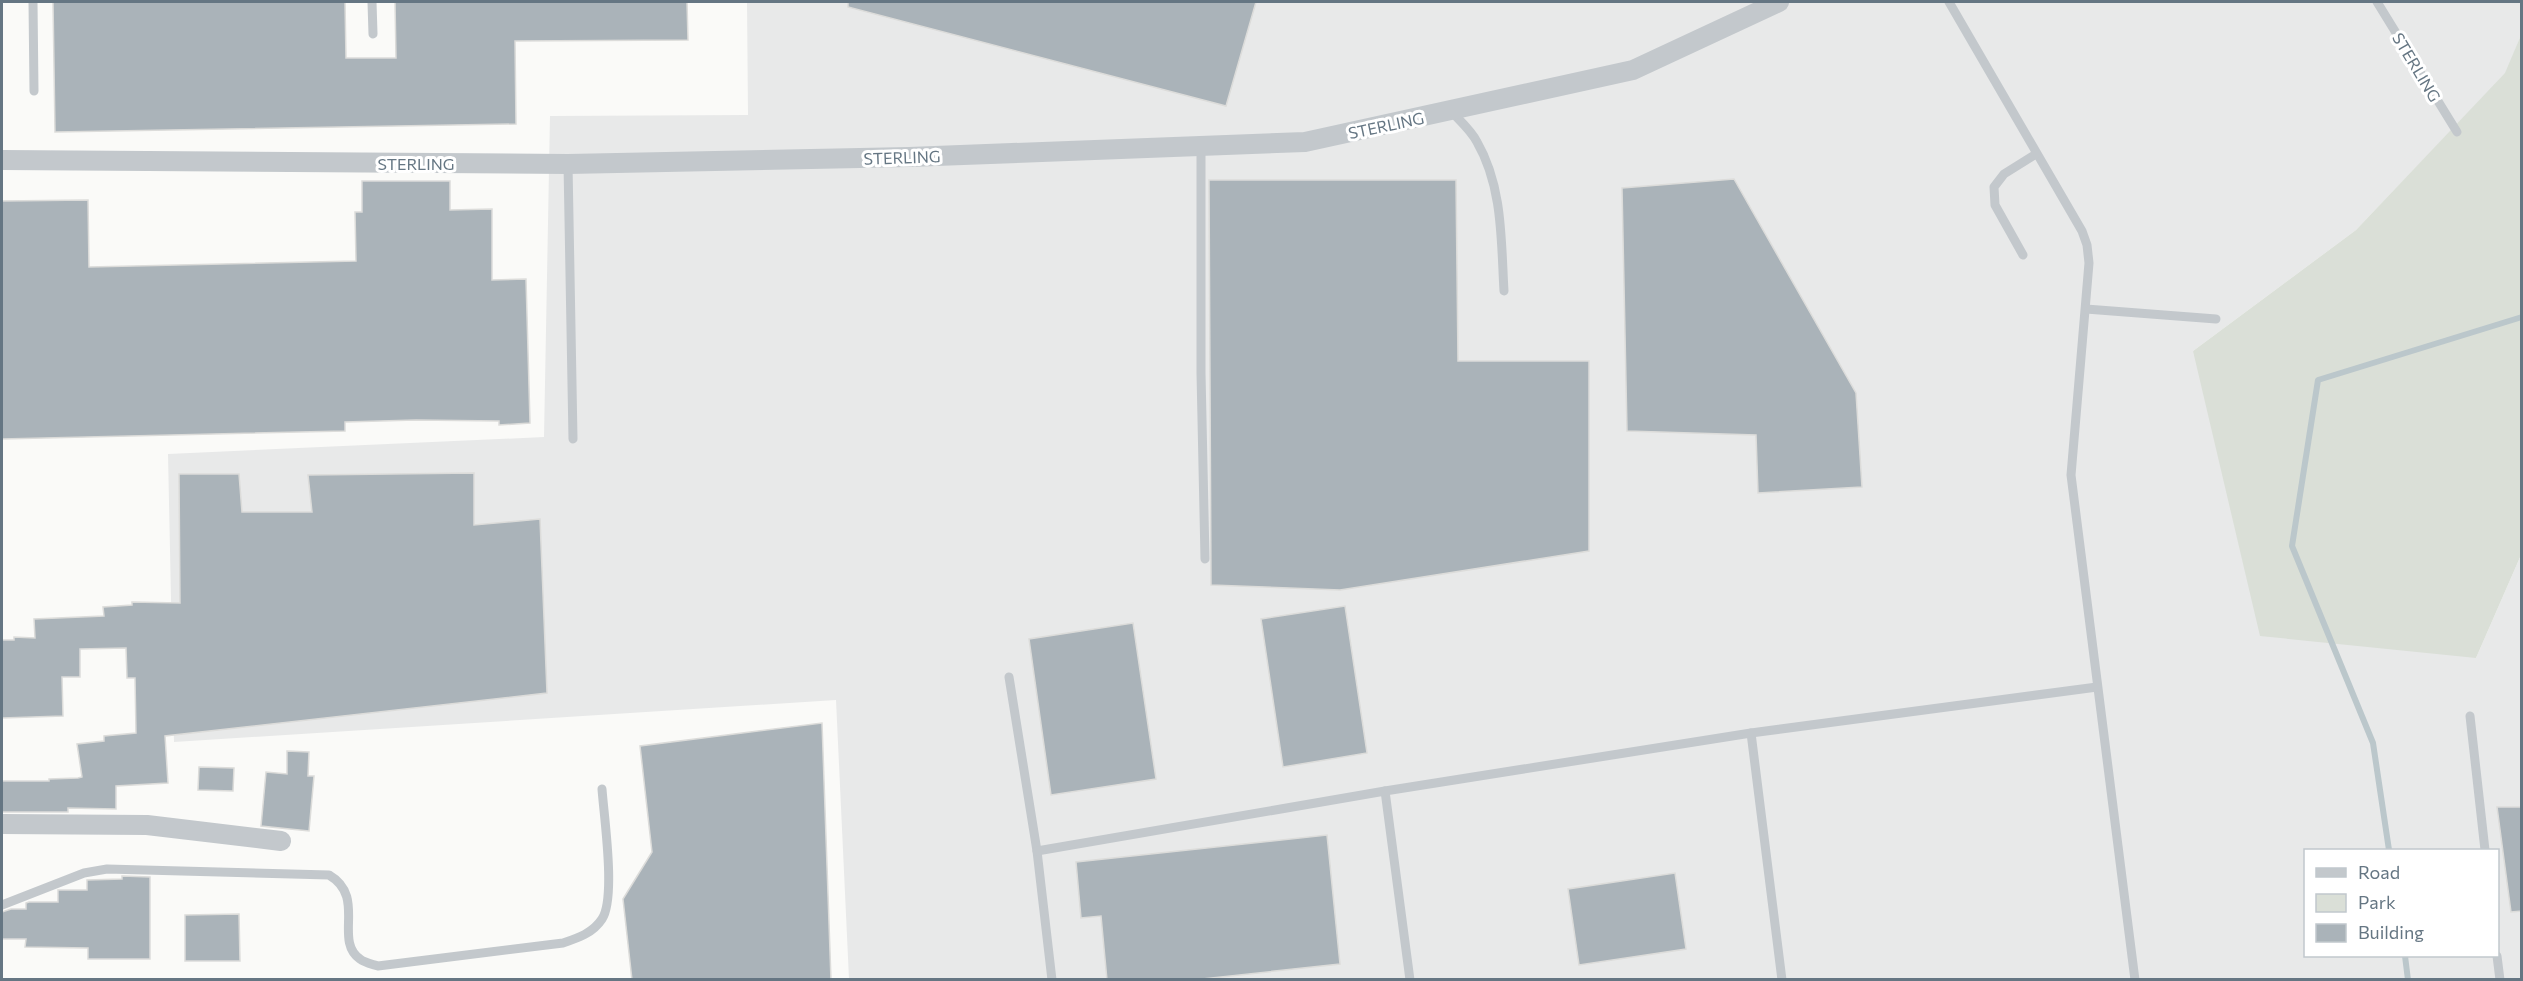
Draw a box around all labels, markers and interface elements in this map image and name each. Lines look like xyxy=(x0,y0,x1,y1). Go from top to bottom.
street label: STERLING xyxy=(2389,29,2445,105)
street label: STERLING xyxy=(1346,108,1426,142)
street label: STERLING xyxy=(863,146,941,168)
street label: STERLING xyxy=(377,154,455,173)
legend xyxy=(2304,849,2499,957)
text: Road xyxy=(2358,861,2400,883)
text: Park xyxy=(2358,891,2396,913)
text: Building xyxy=(2358,921,2424,943)

